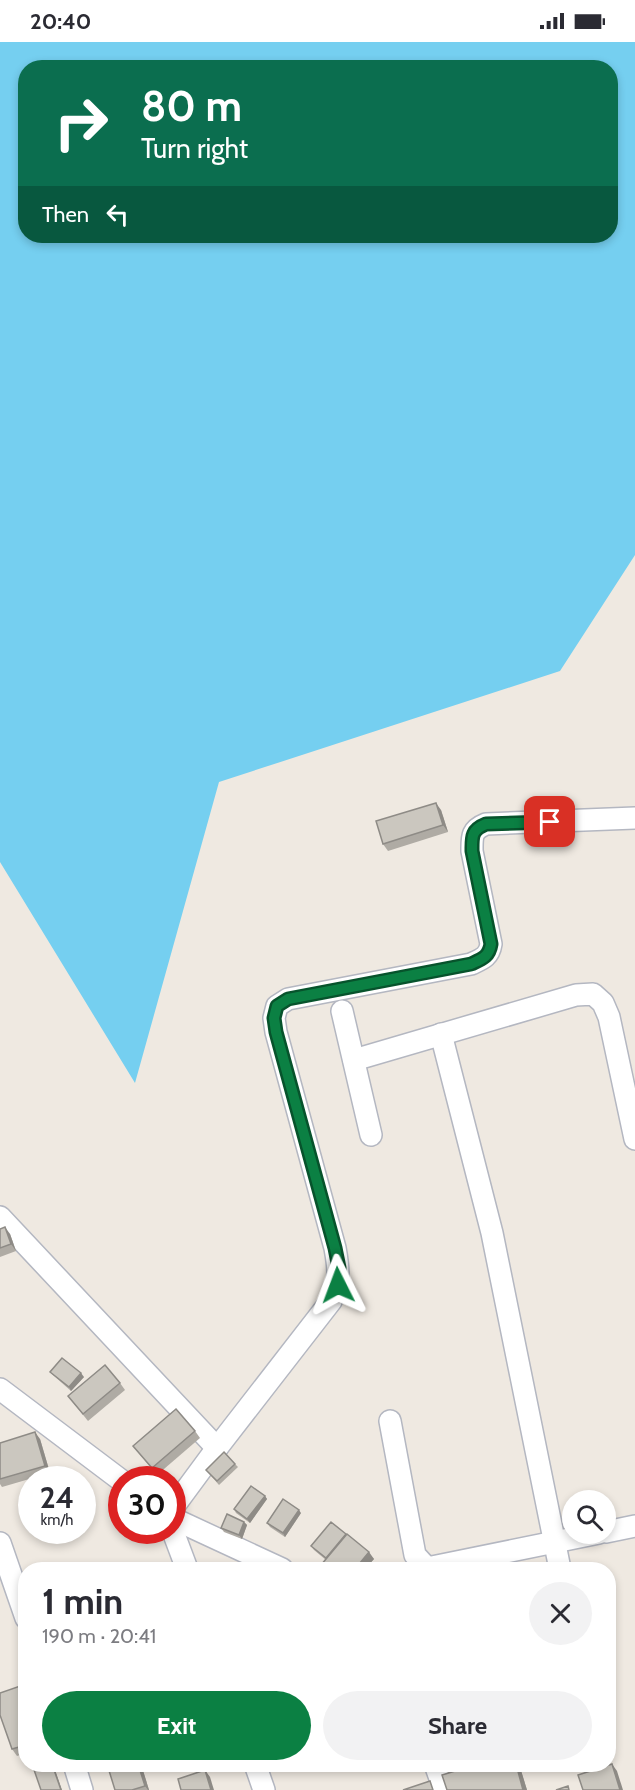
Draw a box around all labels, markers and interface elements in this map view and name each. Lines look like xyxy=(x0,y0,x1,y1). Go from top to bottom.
text: 20:40 xyxy=(30,8,91,35)
text: 80 m xyxy=(141,80,242,132)
icon: right xyxy=(42,84,120,162)
text: Turn right xyxy=(141,132,248,165)
icon: left xyxy=(101,198,134,231)
text: Then xyxy=(42,201,89,228)
pin xyxy=(524,796,575,847)
icon: arrive xyxy=(533,805,566,838)
position arrow xyxy=(306,1253,370,1317)
speed limit sign: 30 xyxy=(108,1466,186,1544)
text: 24 xyxy=(40,1479,74,1516)
map controls xyxy=(562,1490,616,1544)
button: search xyxy=(562,1490,616,1544)
text: km/h xyxy=(41,1511,73,1529)
text: 1 min xyxy=(42,1579,123,1623)
button: close xyxy=(529,1582,592,1645)
text: 190 m · 20:41 xyxy=(42,1624,156,1648)
button: Exit xyxy=(42,1691,311,1760)
button: Share xyxy=(323,1691,592,1760)

